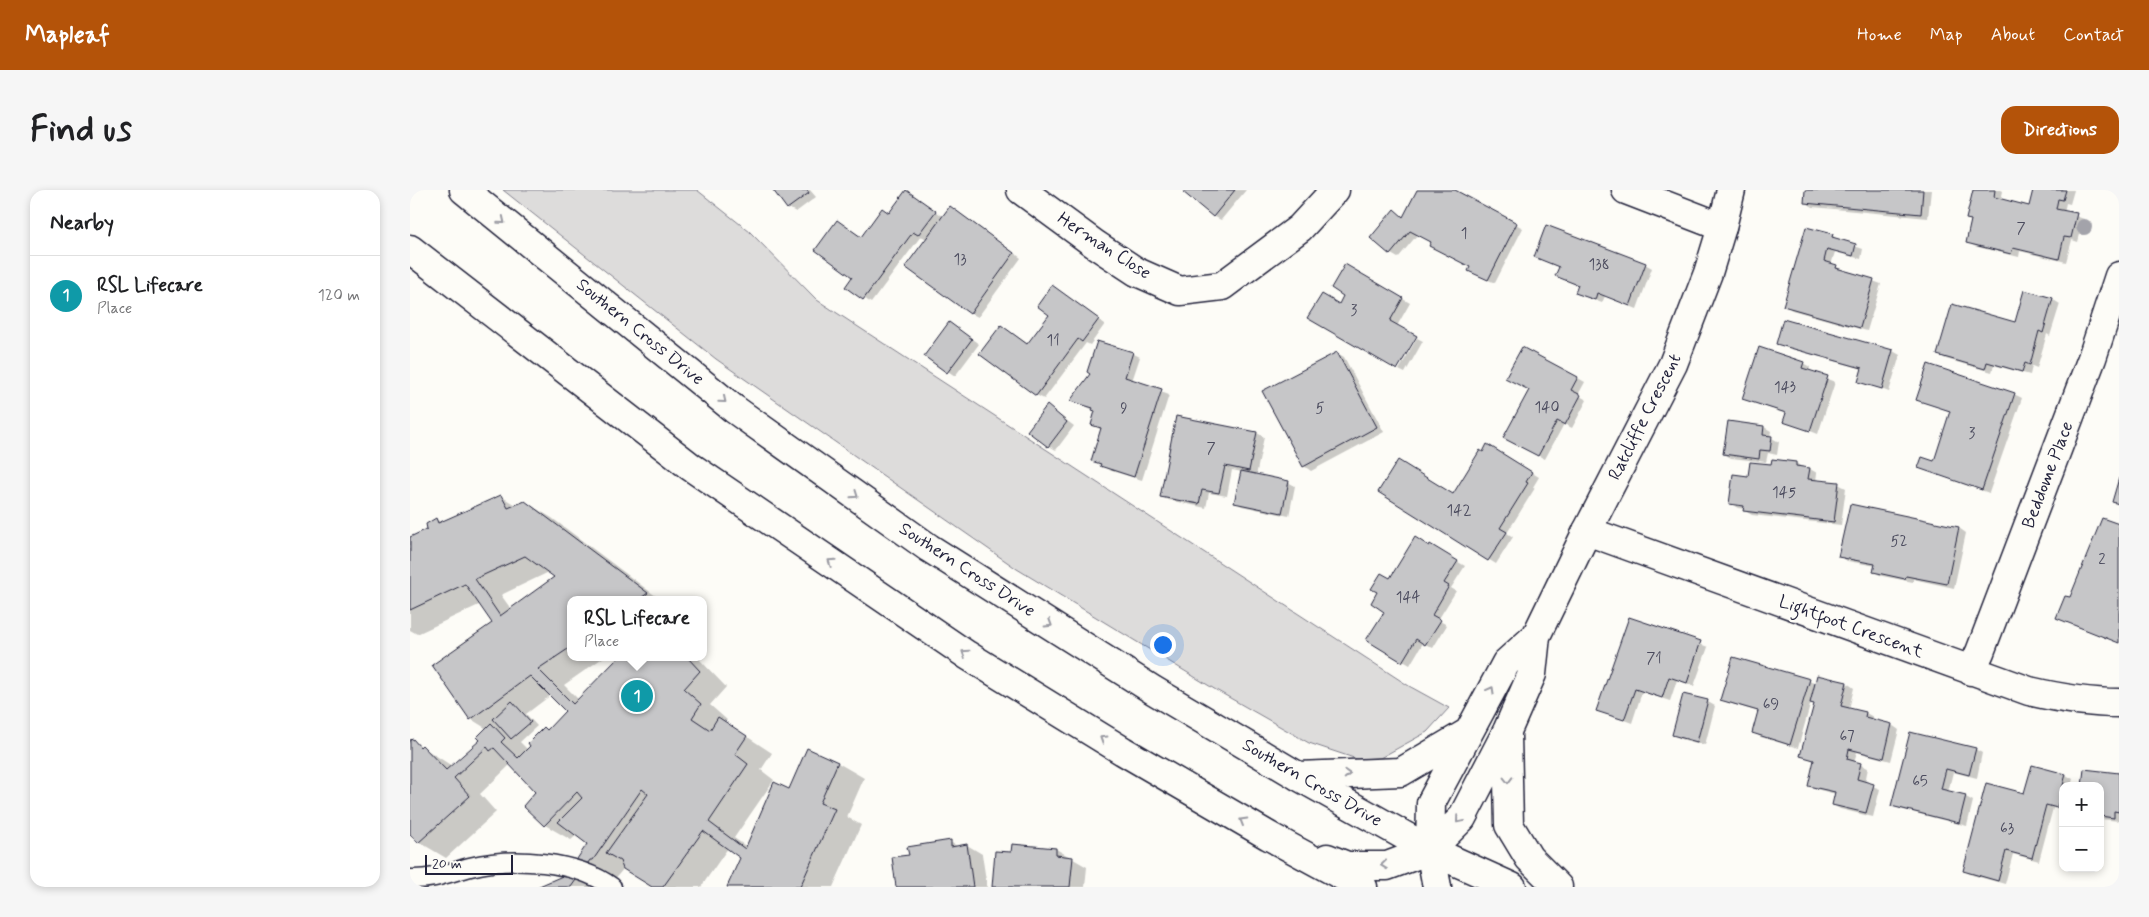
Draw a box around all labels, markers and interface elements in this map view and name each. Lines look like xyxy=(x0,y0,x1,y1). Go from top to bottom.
text: Mapleaf xyxy=(25,20,110,51)
text: Home xyxy=(1857,23,1902,47)
text: Map xyxy=(1930,23,1963,47)
text: About xyxy=(1991,23,2035,47)
text: Contact xyxy=(2063,23,2124,47)
button: Directions xyxy=(2001,106,2119,154)
text: Find us xyxy=(30,107,132,153)
street label: Herman Close xyxy=(1052,207,1156,285)
text: Nearby xyxy=(50,209,114,237)
one-way arrow xyxy=(496,215,505,223)
house number: 7 xyxy=(2016,219,2026,239)
house number: 1 xyxy=(1461,224,1467,244)
house number: 13 xyxy=(953,250,967,270)
house number: 138 xyxy=(1588,255,1610,275)
text: RSL Lifecare xyxy=(97,273,203,298)
street label: Southern Cross Drive xyxy=(571,273,709,391)
text: 1 xyxy=(62,285,70,306)
text: 120 m xyxy=(318,285,360,306)
text: Place xyxy=(97,298,132,319)
house number: 3 xyxy=(1351,301,1358,321)
house number: 11 xyxy=(1046,331,1060,351)
street label: Ratcliffe Crescent xyxy=(1603,349,1687,484)
house number: 143 xyxy=(1774,378,1796,398)
one-way arrow xyxy=(718,395,727,404)
house number: 140 xyxy=(1535,398,1559,418)
house number: 9 xyxy=(1120,399,1128,419)
house number: 5 xyxy=(1315,399,1325,419)
street label: Beddome Place xyxy=(2017,418,2079,532)
house number: 3 xyxy=(1969,424,1976,444)
house number: 7 xyxy=(1206,439,1216,459)
house number: 145 xyxy=(1772,483,1796,503)
one-way arrow xyxy=(849,489,859,498)
house number: 142 xyxy=(1447,501,1471,521)
street label: Southern Cross Drive xyxy=(894,517,1040,623)
house number: 52 xyxy=(1891,532,1908,552)
house number: 2 xyxy=(2098,550,2106,570)
one-way arrow xyxy=(827,559,836,568)
house number: 144 xyxy=(1396,588,1420,608)
street label: Lightfoot Crescent xyxy=(1775,590,1927,666)
popup xyxy=(567,596,707,661)
text: RSL Lifecare xyxy=(584,606,690,631)
one-way arrow xyxy=(1043,617,1052,627)
text: Place xyxy=(584,631,619,652)
your location xyxy=(1150,632,1176,658)
house number: 71 xyxy=(1646,649,1662,669)
one-way arrow xyxy=(961,650,970,660)
pin: 1 xyxy=(621,677,653,715)
one-way arrow xyxy=(1484,686,1494,695)
house number: 69 xyxy=(1763,695,1779,715)
house number: 67 xyxy=(1839,727,1855,747)
street label: Southern Cross Drive xyxy=(1238,733,1386,833)
one-way arrow xyxy=(1100,735,1109,745)
one-way arrow xyxy=(1343,768,1351,779)
house number: 65 xyxy=(1912,772,1928,792)
one-way arrow xyxy=(1503,776,1513,784)
map controls xyxy=(2059,782,2104,872)
button: + xyxy=(2059,782,2104,827)
one-way arrow xyxy=(1456,814,1465,823)
one-way arrow xyxy=(1240,817,1249,827)
house number: 63 xyxy=(2000,819,2014,839)
button: − xyxy=(2059,827,2104,872)
scale bar xyxy=(425,852,512,875)
text: 20 m xyxy=(432,855,462,873)
one-way arrow xyxy=(1379,859,1387,870)

